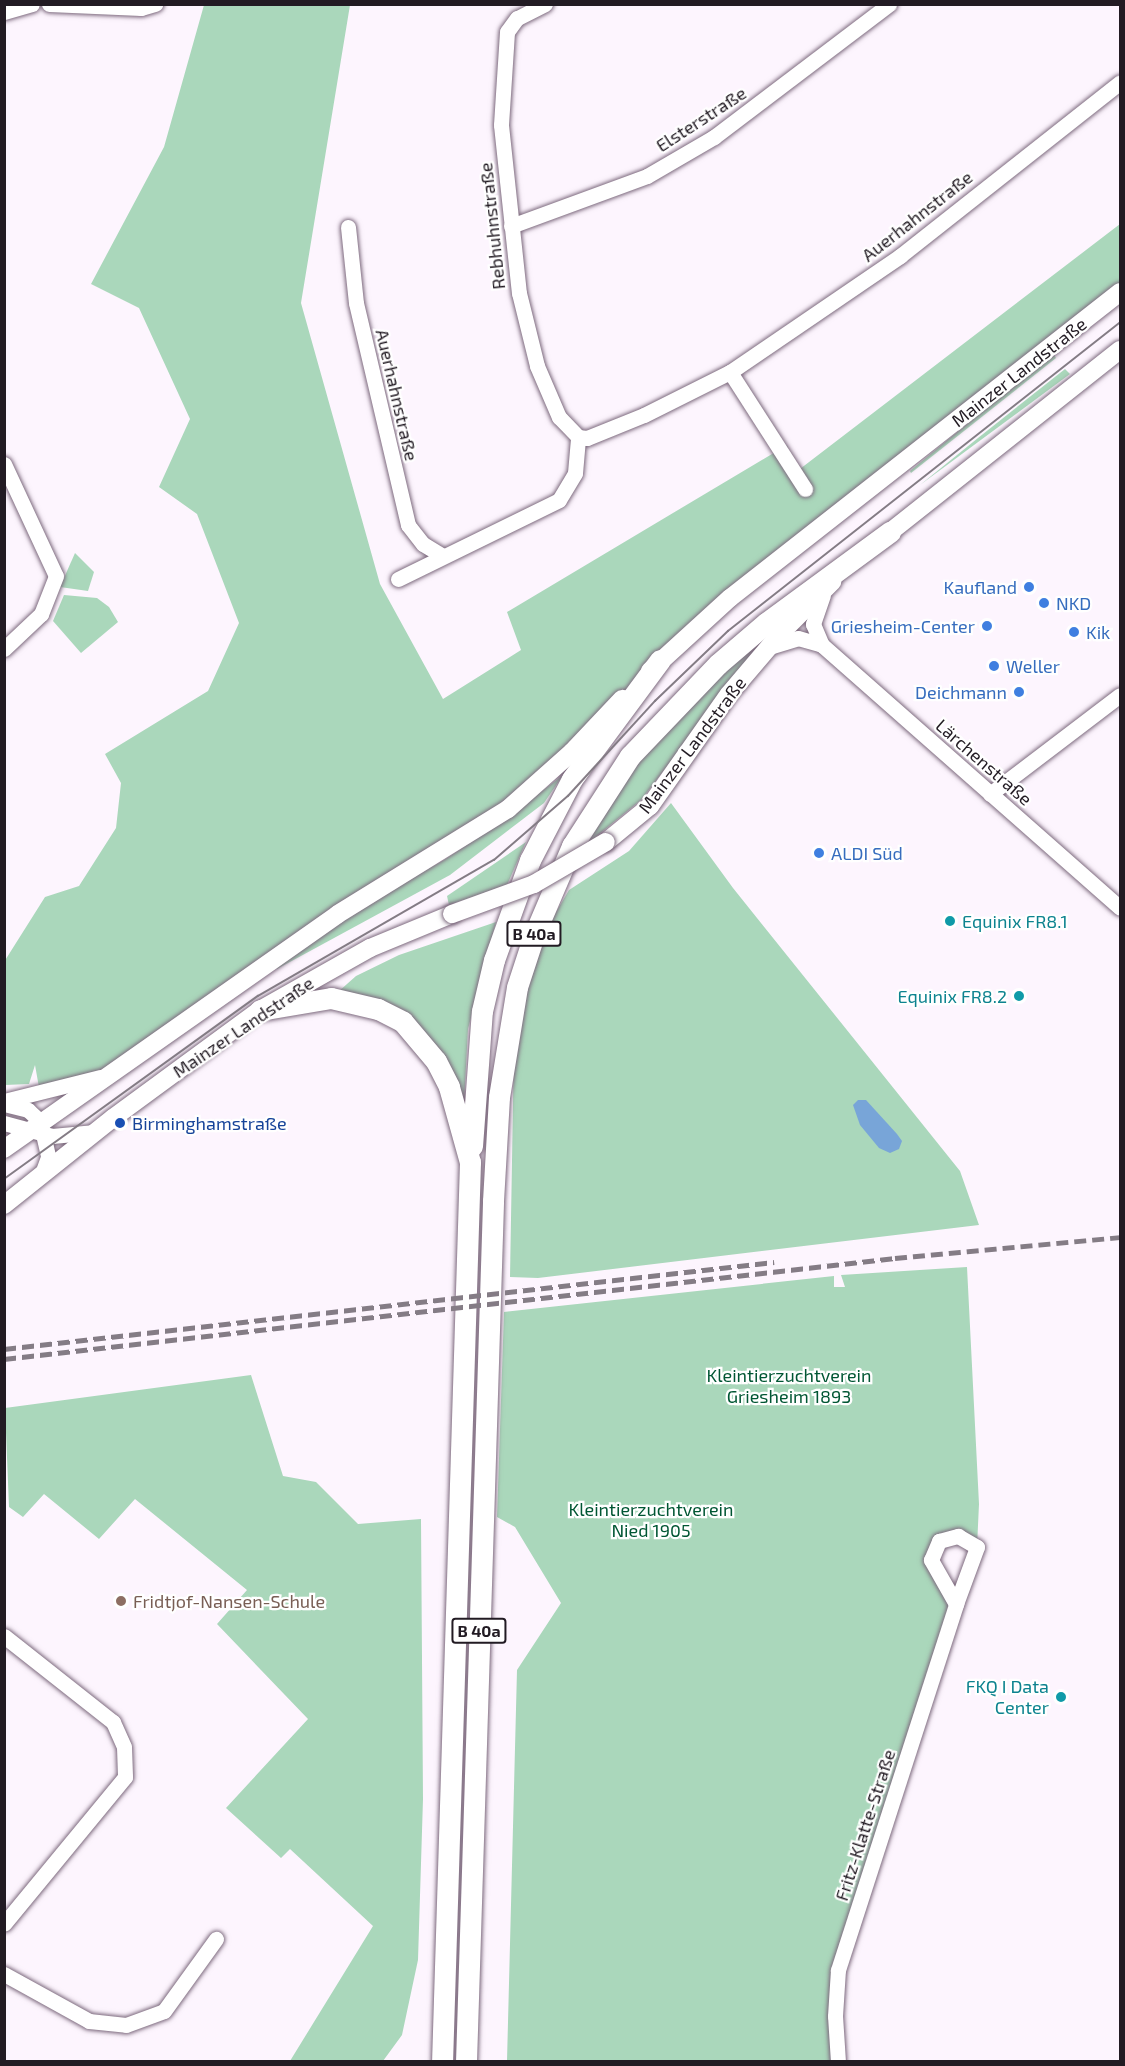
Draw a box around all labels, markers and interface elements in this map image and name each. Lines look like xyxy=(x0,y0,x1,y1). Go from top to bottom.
street label: Elsterstraße xyxy=(652,82,750,156)
street label: Rebhuhnstraße xyxy=(475,161,509,291)
street label: Auerhahnstraße xyxy=(857,166,977,266)
street label: Mainzer Landstraße xyxy=(947,313,1091,431)
street label: Auerhahnstraße xyxy=(371,327,423,463)
place label: Kaufland xyxy=(944,576,1017,598)
marker: Kaufland xyxy=(1022,580,1036,594)
place label: NKD xyxy=(1056,592,1091,614)
marker: NKD xyxy=(1037,596,1051,610)
place label: Griesheim-Center xyxy=(831,615,975,637)
marker: Griesheim-Center xyxy=(980,619,994,633)
place label: Kik xyxy=(1086,621,1110,643)
marker: Kik xyxy=(1067,625,1081,639)
place label: Weller xyxy=(1006,655,1060,677)
marker: Weller xyxy=(987,659,1001,673)
street label: Mainzer Landstraße xyxy=(634,672,750,818)
place label: Deichmann xyxy=(915,681,1007,703)
marker: Deichmann xyxy=(1012,685,1026,699)
street label: Lärchenstraße xyxy=(931,714,1037,810)
place label: ALDI Süd xyxy=(831,842,903,864)
marker: ALDI Süd xyxy=(812,846,826,860)
place label: Equinix FR8.1 xyxy=(962,910,1068,932)
marker: Equinix FR8.1 xyxy=(943,914,957,928)
road number: B 40a xyxy=(506,921,562,947)
street label: Mainzer Landstraße xyxy=(168,972,318,1082)
place label: Equinix FR8.2 xyxy=(898,985,1007,1007)
marker: Equinix FR8.2 xyxy=(1012,989,1026,1003)
place label: Birminghamstraße xyxy=(132,1112,287,1134)
marker: Birminghamstraße xyxy=(113,1116,127,1130)
park label: Kleintierzuchtverein Griesheim 1893 xyxy=(706,1365,872,1408)
park label: Kleintierzuchtverein Nied 1905 xyxy=(568,1499,734,1541)
place label: Fridtjof-Nansen-Schule xyxy=(133,1590,325,1612)
marker: Fridtjof-Nansen-Schule xyxy=(114,1594,128,1608)
road number: B 40a xyxy=(450,1618,508,1644)
place label: FKQ I Data Center xyxy=(966,1676,1049,1718)
marker: FKQ I Data Center xyxy=(1054,1690,1068,1704)
street label: Fritz-Klatte-Straße xyxy=(830,1747,900,1903)

